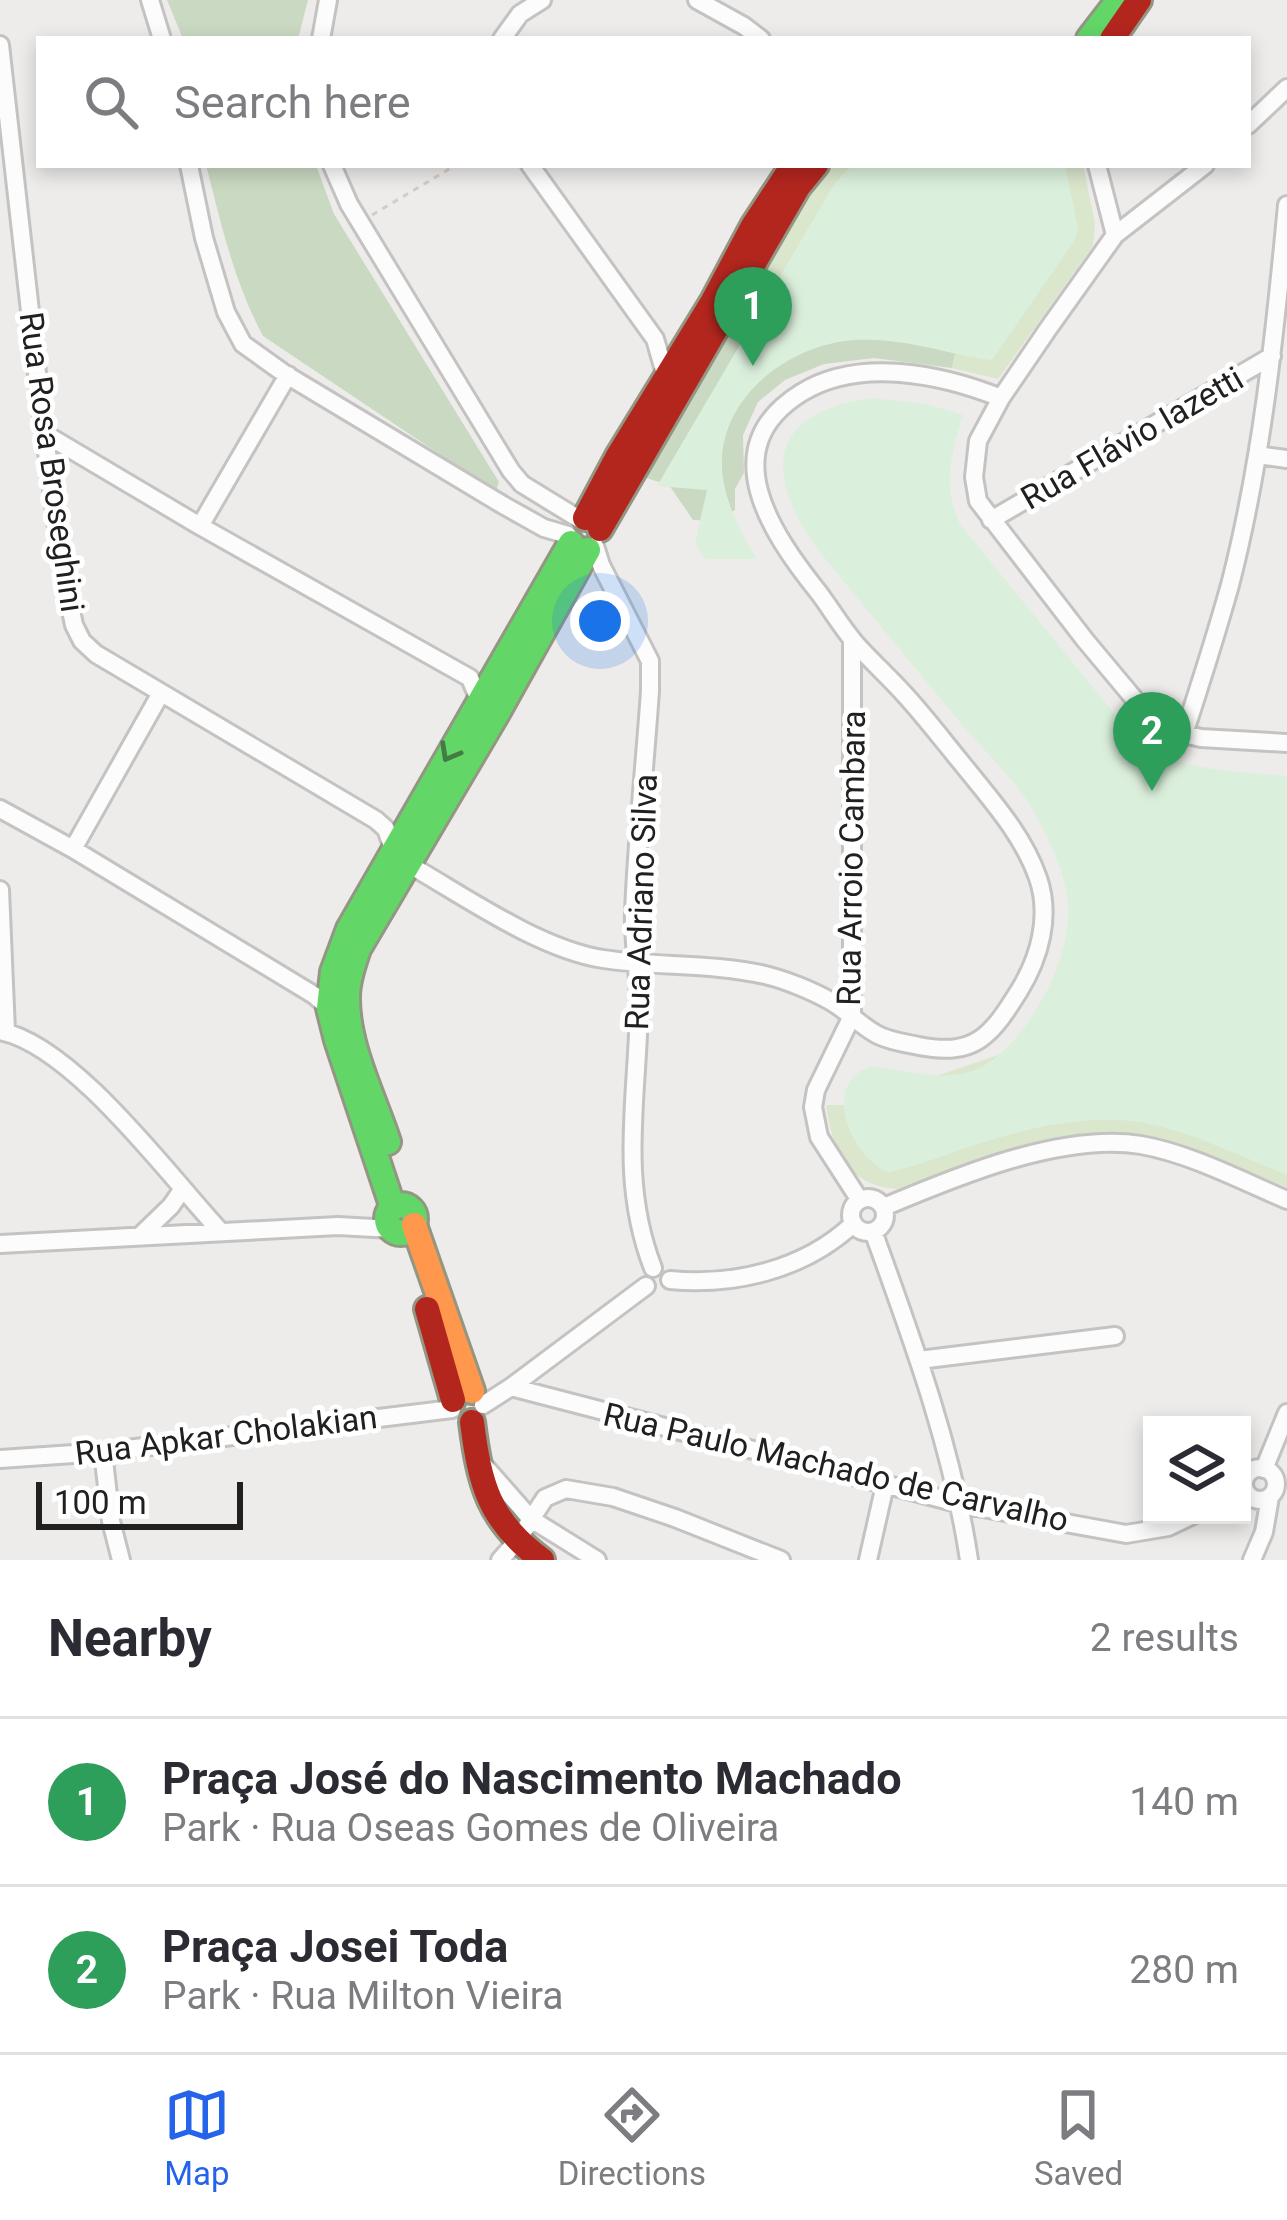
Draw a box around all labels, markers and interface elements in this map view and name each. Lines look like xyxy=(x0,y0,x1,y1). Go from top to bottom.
search box xyxy=(36,36,1251,168)
icon: search xyxy=(78,69,144,135)
text: Search here xyxy=(174,76,411,129)
pin: 1 xyxy=(714,267,792,366)
street label: Rua Rosa Broseghini xyxy=(12,309,92,615)
street label: Rua Flávio Iazetti xyxy=(1014,359,1250,517)
your location xyxy=(570,591,630,651)
pin: 2 xyxy=(1113,692,1191,791)
street label: Rua Arroio Cambara xyxy=(829,710,873,1006)
one-way arrow xyxy=(440,740,463,762)
street label: Rua Adriano Silva xyxy=(617,773,665,1031)
street label: Rua Paulo Machado de Carvalho xyxy=(600,1394,1072,1540)
street label: Rua Apkar Cholakian xyxy=(73,1397,379,1473)
map controls xyxy=(1143,1416,1251,1524)
button: layers xyxy=(1143,1416,1251,1524)
scale bar xyxy=(36,1476,243,1529)
text: 100 m xyxy=(54,1483,147,1522)
text: Nearby xyxy=(48,1609,212,1668)
text: 2 results xyxy=(1090,1615,1239,1661)
text: Praça José do Nascimento Machado xyxy=(162,1752,902,1805)
text: 1 xyxy=(76,1779,98,1825)
text: 140 m xyxy=(1129,1779,1239,1825)
text: Park · Rua Oseas Gomes de Oliveira xyxy=(162,1805,779,1851)
text: Praça Josei Toda xyxy=(162,1920,508,1973)
text: 2 xyxy=(76,1947,98,1993)
text: 280 m xyxy=(1129,1947,1239,1993)
text: Park · Rua Milton Vieira xyxy=(162,1973,564,2019)
tab: Map xyxy=(164,2082,230,2193)
tab: Directions xyxy=(558,2082,706,2193)
tab: Saved xyxy=(1034,2082,1123,2193)

